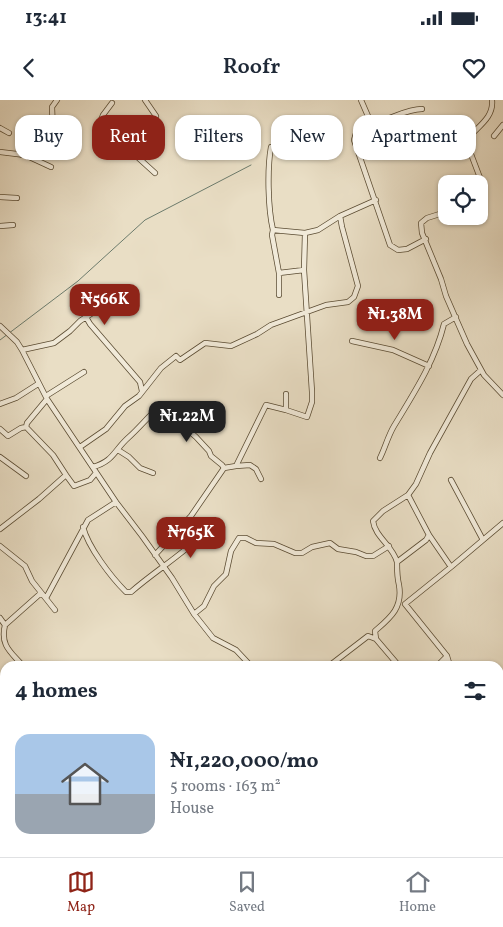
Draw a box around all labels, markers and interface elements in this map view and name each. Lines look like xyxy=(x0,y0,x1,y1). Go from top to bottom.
text: 13:41 xyxy=(25,5,67,31)
text: Roofr xyxy=(223,52,280,83)
icon: back xyxy=(15,54,43,82)
icon: heart xyxy=(460,54,488,82)
chip: Buy xyxy=(15,115,82,160)
chip: Rent xyxy=(92,115,165,160)
chip: Filters xyxy=(175,115,261,160)
chip: New xyxy=(271,115,343,160)
chip: Apartment xyxy=(353,115,476,160)
map controls xyxy=(438,175,488,225)
button: locate xyxy=(438,175,488,225)
pin: ₦566K xyxy=(70,284,140,326)
text: ₦566K xyxy=(81,289,129,311)
pin: ₦1.38M xyxy=(354,298,436,341)
text: ₦1.38M xyxy=(368,304,422,326)
pin: ₦1.22M xyxy=(146,400,228,443)
text: ₦1.22M xyxy=(160,406,214,428)
pin: ₦765K xyxy=(156,516,226,559)
text: ₦765K xyxy=(167,522,215,544)
text: 4 homes xyxy=(15,677,98,706)
icon: filters xyxy=(461,677,489,705)
text: ₦1,220,000/mo xyxy=(170,747,319,776)
icon: home xyxy=(55,754,115,814)
text: 5 rooms · 163 m² xyxy=(170,776,281,798)
text: House xyxy=(170,798,214,820)
tab: Map xyxy=(67,868,95,917)
tab: Saved xyxy=(229,868,265,917)
tab: Home xyxy=(399,868,436,917)

